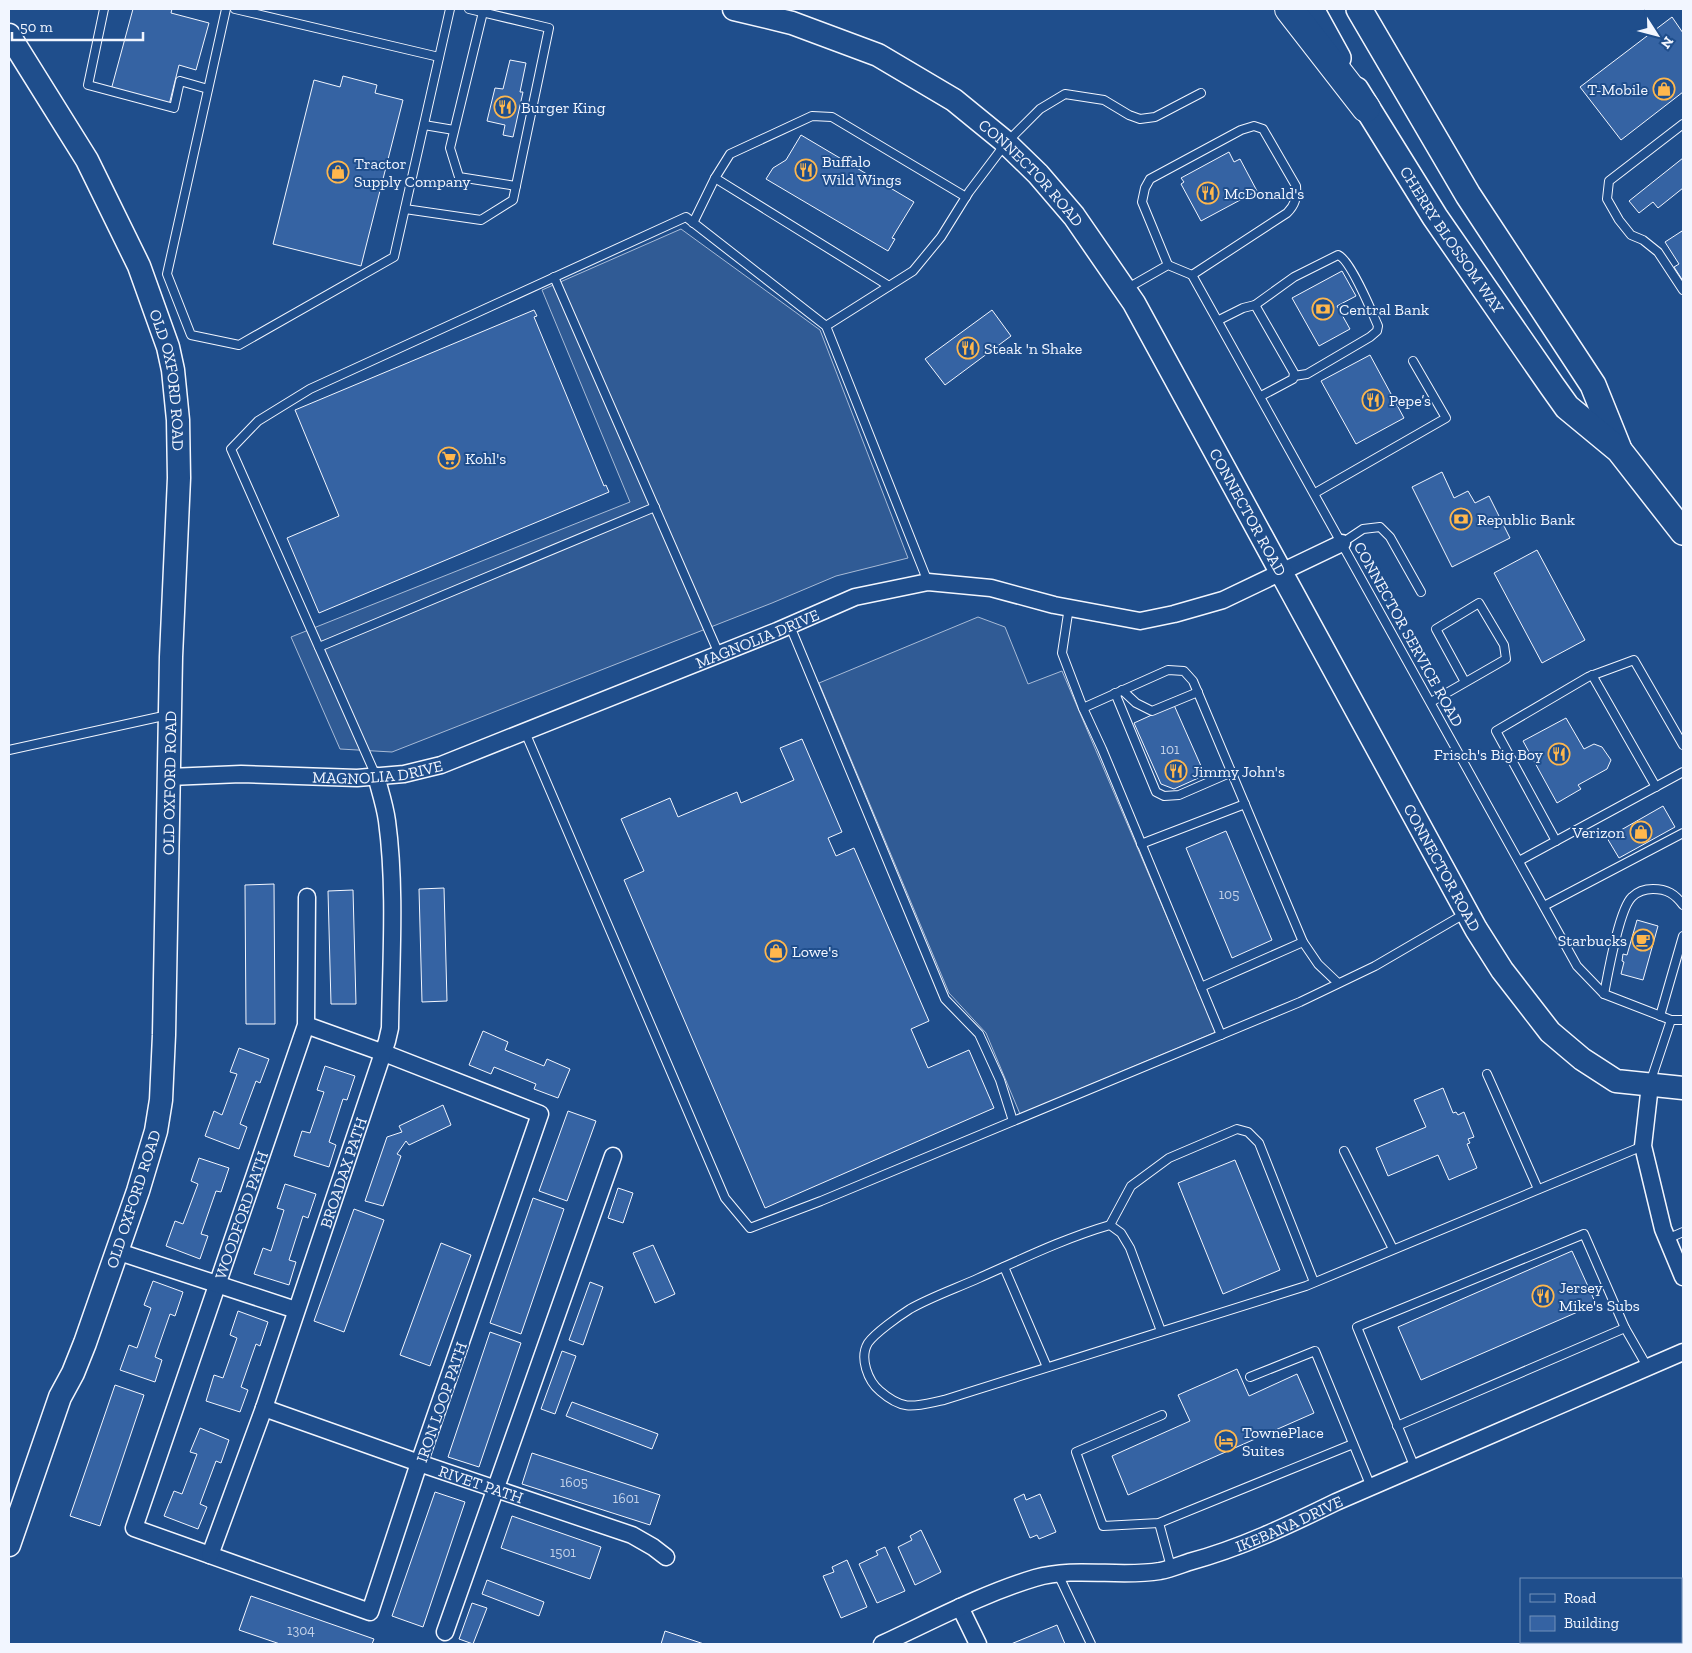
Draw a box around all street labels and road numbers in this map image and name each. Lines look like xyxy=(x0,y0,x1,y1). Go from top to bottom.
street label: CONNECTOR ROAD xyxy=(975,115,1087,230)
street label: CHERRY BLOSSOM WAY xyxy=(1396,163,1508,317)
street label: OLD OXFORD ROAD xyxy=(145,307,188,451)
street label: CONNECTOR ROAD xyxy=(1205,445,1290,579)
street label: CONNECTOR SERVICE ROAD xyxy=(1350,538,1467,730)
street label: MAGNOLIA DRIVE xyxy=(693,605,822,672)
street label: OLD OXFORD ROAD xyxy=(159,711,180,855)
street label: MAGNOLIA DRIVE xyxy=(312,756,445,788)
street label: CONNECTOR ROAD xyxy=(1399,801,1484,935)
street label: BROADAX PATH xyxy=(316,1115,371,1230)
street label: OLD OXFORD ROAD xyxy=(102,1128,165,1271)
street label: WOODFORD PATH xyxy=(211,1149,272,1282)
street label: IRON LOOP PATH xyxy=(412,1340,471,1465)
street label: RIVET PATH xyxy=(436,1461,526,1508)
street label: IKEBANA DRIVE xyxy=(1233,1491,1345,1556)

